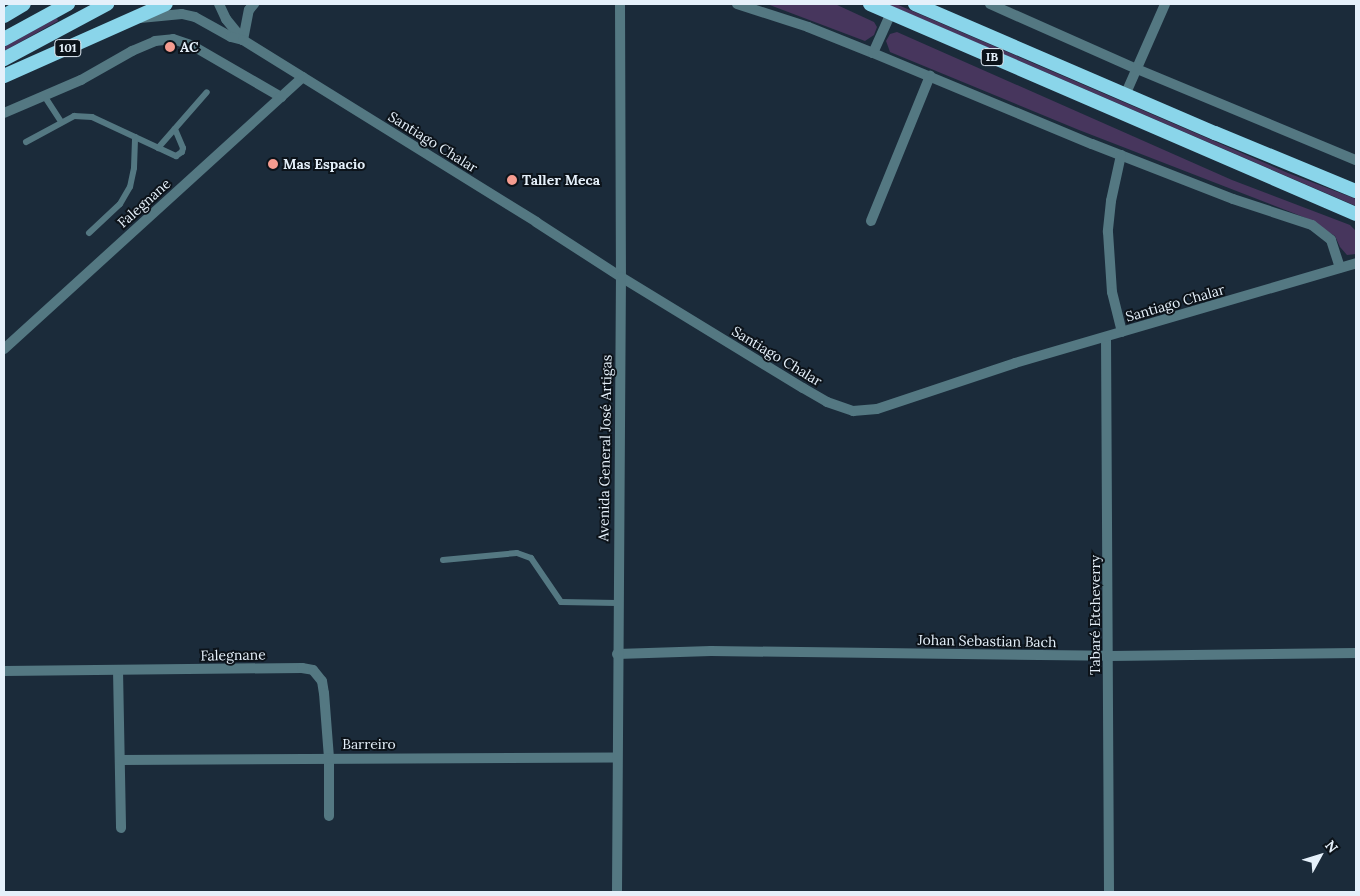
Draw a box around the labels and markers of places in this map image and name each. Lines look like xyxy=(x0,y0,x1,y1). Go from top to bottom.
place label: AC xyxy=(180,39,199,55)
marker: AC xyxy=(164,41,176,53)
place label: Mas Espacio xyxy=(283,156,365,172)
marker: Mas Espacio xyxy=(267,158,279,170)
place label: Taller Meca xyxy=(522,172,600,188)
marker: Taller Meca xyxy=(506,174,518,186)

